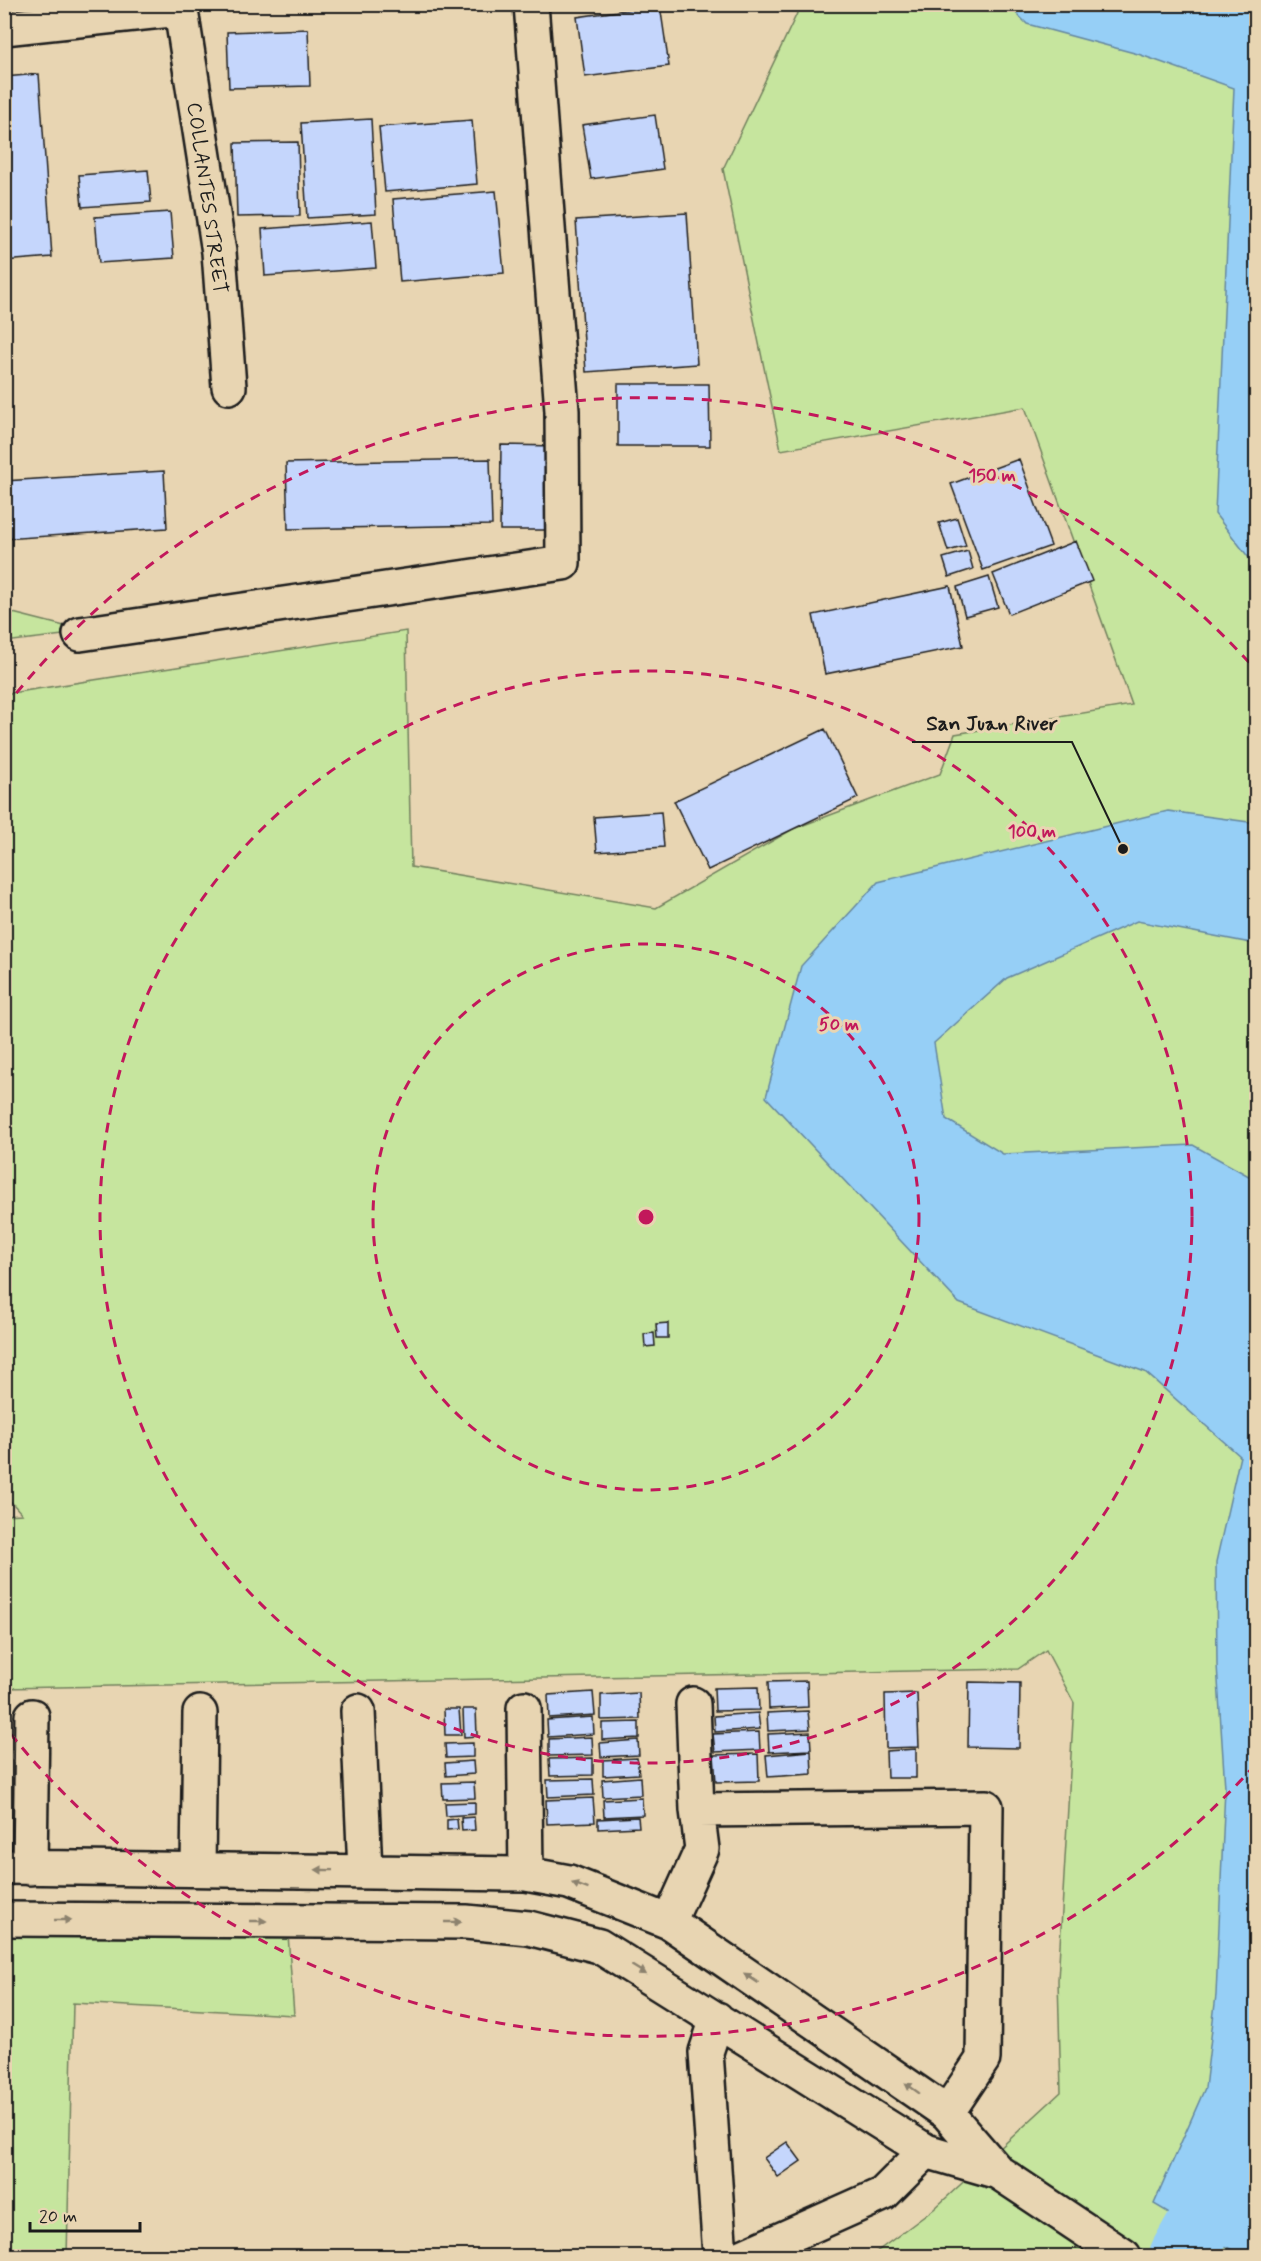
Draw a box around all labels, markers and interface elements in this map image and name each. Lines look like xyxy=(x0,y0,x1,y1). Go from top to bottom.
street label: COLLANTES STREET xyxy=(180,101,233,296)
text: 150 m xyxy=(968,464,1016,488)
callout: San Juan River xyxy=(912,703,1072,742)
text: San Juan River xyxy=(926,710,1058,738)
text: 100 m xyxy=(1008,820,1056,844)
text: 50 m xyxy=(819,1013,859,1037)
centre of rings xyxy=(636,1207,656,1227)
one-way arrow xyxy=(314,1865,333,1875)
one-way arrow xyxy=(571,1881,589,1891)
one-way arrow xyxy=(53,1915,72,1925)
one-way arrow xyxy=(248,1916,267,1926)
one-way arrow xyxy=(443,1917,462,1927)
one-way arrow xyxy=(630,1965,647,1976)
one-way arrow xyxy=(743,1973,759,1984)
one-way arrow xyxy=(904,2082,920,2094)
scale bar xyxy=(30,2195,140,2233)
text: 20 m xyxy=(39,2205,77,2229)

